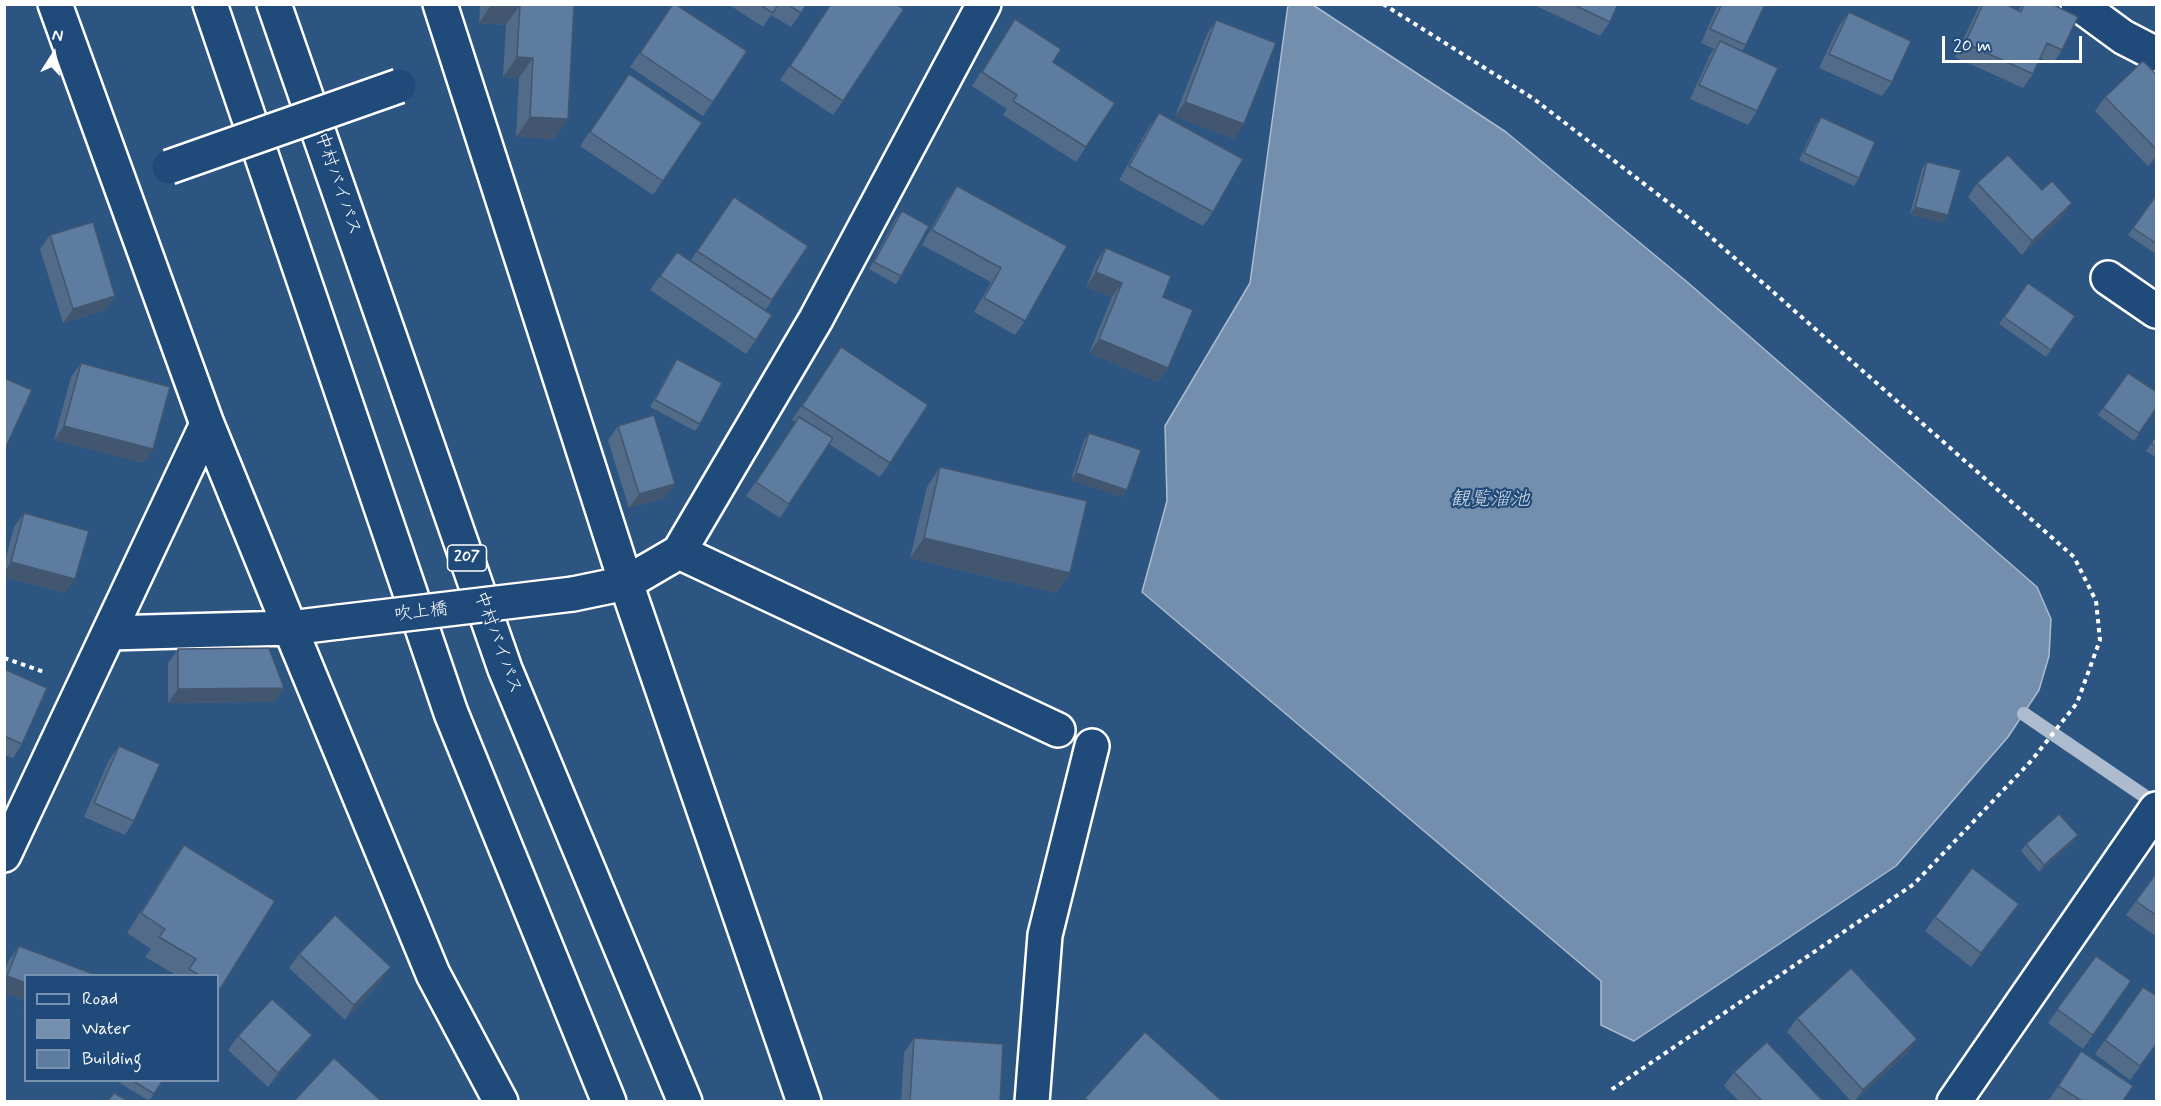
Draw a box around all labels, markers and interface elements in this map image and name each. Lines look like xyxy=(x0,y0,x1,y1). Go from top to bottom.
north arrow xyxy=(24,24,84,84)
scale bar xyxy=(1945,24,2084,62)
text: N xyxy=(50,25,65,47)
text: 20 m xyxy=(1953,34,1991,58)
street label: 中村バイパス xyxy=(309,129,365,239)
water label: 観覧溜池 xyxy=(1450,489,1530,513)
road number: 207 xyxy=(448,545,486,571)
street label: 中村バイパス xyxy=(468,589,526,697)
street label: 吹上橋 xyxy=(393,599,449,627)
legend xyxy=(24,974,219,1082)
text: Road xyxy=(82,987,118,1011)
text: Water xyxy=(82,1017,130,1041)
text: Building xyxy=(82,1047,142,1071)

